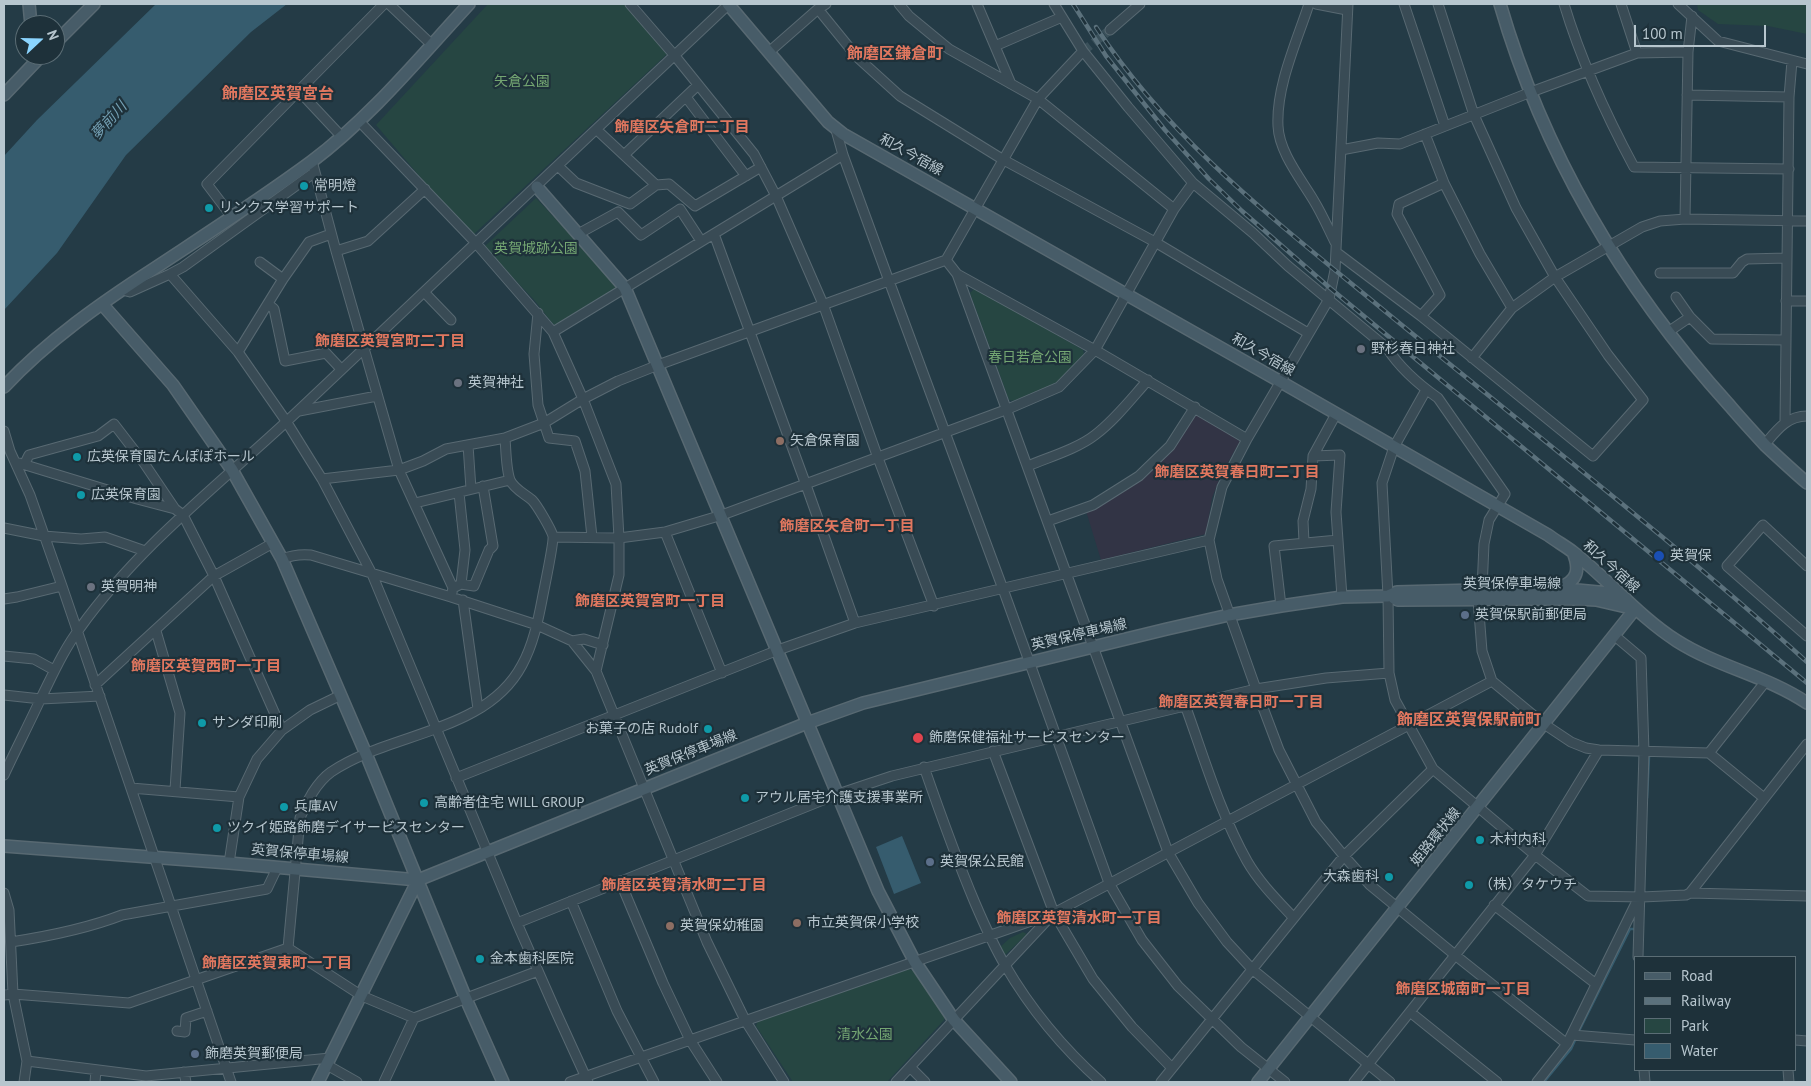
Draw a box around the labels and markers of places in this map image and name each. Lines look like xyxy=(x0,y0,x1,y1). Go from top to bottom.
place label: 常明燈 xyxy=(314,178,356,194)
marker: 常明燈 xyxy=(298,180,310,192)
place label: リンクス学習サポート xyxy=(219,200,359,216)
marker: リンクス学習サポート xyxy=(203,202,215,214)
place label: 野杉春日神社 xyxy=(1371,341,1455,357)
marker: 野杉春日神社 xyxy=(1355,343,1367,355)
place label: 英賀神社 xyxy=(468,375,524,391)
marker: 英賀神社 xyxy=(452,377,464,389)
place label: 矢倉保育園 xyxy=(790,433,860,449)
marker: 矢倉保育園 xyxy=(774,435,786,447)
place label: 広英保育園たんぽぽホール xyxy=(87,449,255,465)
marker: 広英保育園たんぽぽホール xyxy=(71,451,83,463)
place label: 広英保育園 xyxy=(91,487,161,503)
marker: 広英保育園 xyxy=(75,489,87,501)
place label: 英賀保 xyxy=(1670,548,1712,564)
marker: 英賀保 xyxy=(1652,549,1666,563)
place label: 英賀明神 xyxy=(101,579,157,595)
marker: 英賀明神 xyxy=(85,581,97,593)
place label: 英賀保駅前郵便局 xyxy=(1475,607,1587,623)
marker: 英賀保駅前郵便局 xyxy=(1459,609,1471,621)
place label: サンダ印刷 xyxy=(212,715,282,731)
marker: サンダ印刷 xyxy=(196,717,208,729)
place label: お菓子の店 Rudolf xyxy=(585,721,698,737)
marker: お菓子の店 Rudolf xyxy=(702,723,714,735)
place label: 飾磨保健福祉サービスセンター xyxy=(929,730,1125,746)
marker: 飾磨保健福祉サービスセンター xyxy=(911,731,925,745)
place label: アウル居宅介護支援事業所 xyxy=(755,790,923,806)
marker: アウル居宅介護支援事業所 xyxy=(739,792,751,804)
place label: 高齢者住宅 WILL GROUP xyxy=(434,795,584,811)
marker: 高齢者住宅 WILL GROUP xyxy=(418,797,430,809)
place label: 兵庫AV xyxy=(294,799,338,815)
marker: 兵庫AV xyxy=(278,801,290,813)
place label: ツクイ姫路飾磨デイサービスセンター xyxy=(227,820,465,836)
marker: ツクイ姫路飾磨デイサービスセンター xyxy=(211,822,223,834)
place label: 木村内科 xyxy=(1490,832,1546,848)
marker: 木村内科 xyxy=(1474,834,1486,846)
place label: 英賀保公民館 xyxy=(940,854,1024,870)
marker: 英賀保公民館 xyxy=(924,856,936,868)
place label: 大森歯科 xyxy=(1323,869,1379,885)
marker: 大森歯科 xyxy=(1383,871,1395,883)
place label: （株）タケウチ xyxy=(1479,877,1577,893)
marker: （株）タケウチ xyxy=(1463,879,1475,891)
place label: 市立英賀保小学校 xyxy=(807,915,919,931)
marker: 市立英賀保小学校 xyxy=(791,917,803,929)
place label: 英賀保幼稚園 xyxy=(680,918,764,934)
marker: 英賀保幼稚園 xyxy=(664,920,676,932)
place label: 金本歯科医院 xyxy=(490,951,574,967)
marker: 金本歯科医院 xyxy=(474,953,486,965)
place label: 飾磨英賀郵便局 xyxy=(205,1046,303,1062)
marker: 飾磨英賀郵便局 xyxy=(189,1048,201,1060)

